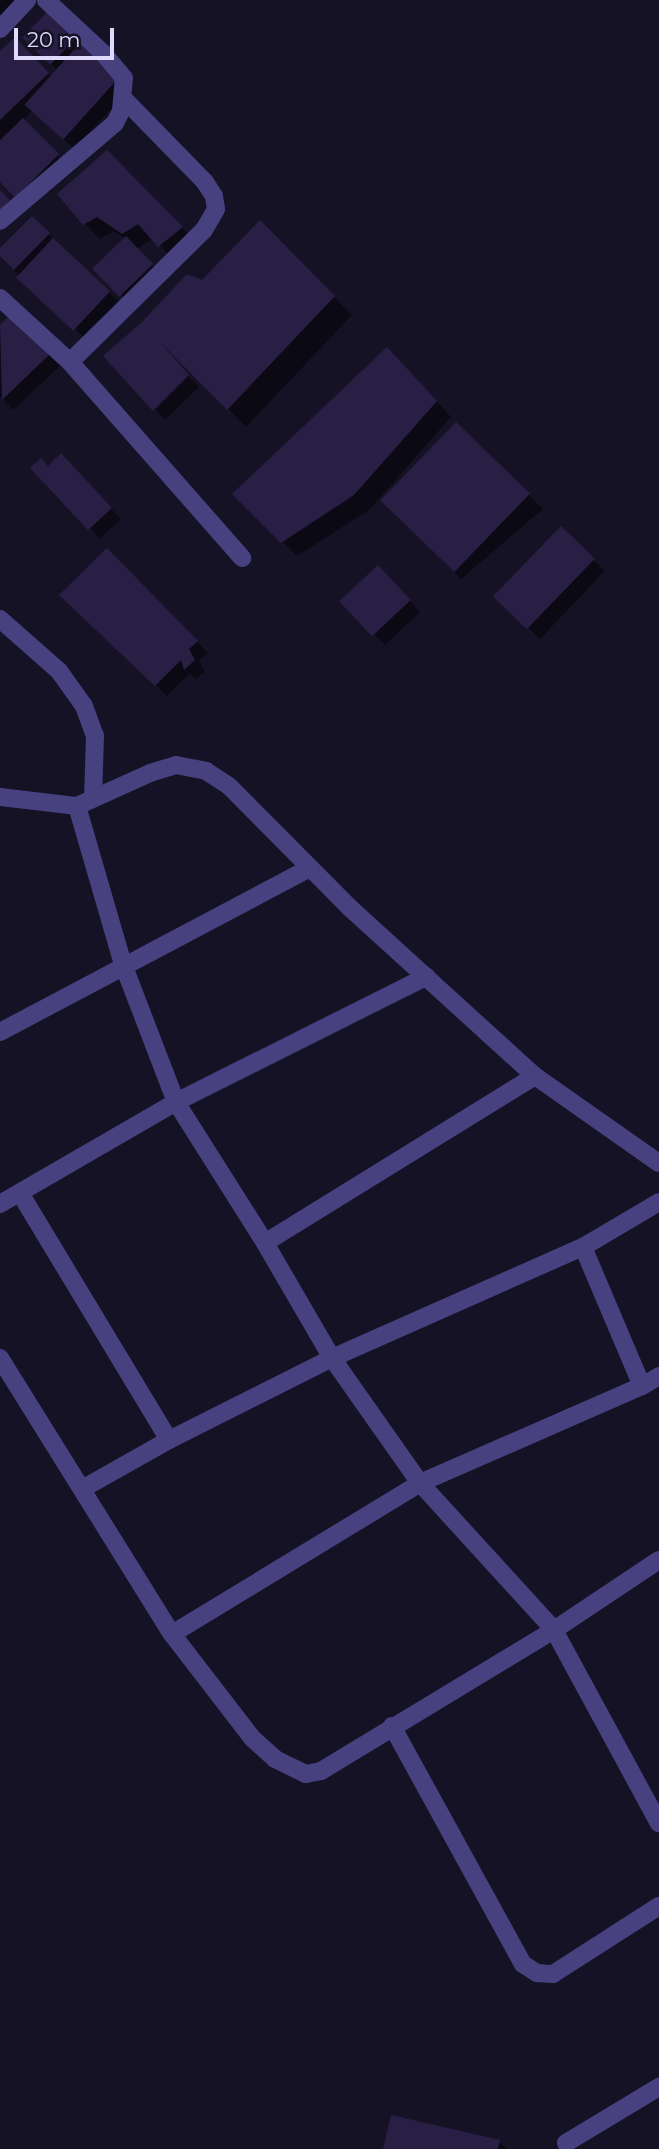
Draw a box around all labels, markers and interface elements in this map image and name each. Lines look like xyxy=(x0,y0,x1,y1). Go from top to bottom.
scale bar xyxy=(18,14,117,58)
text: 20 m xyxy=(27,27,81,52)

